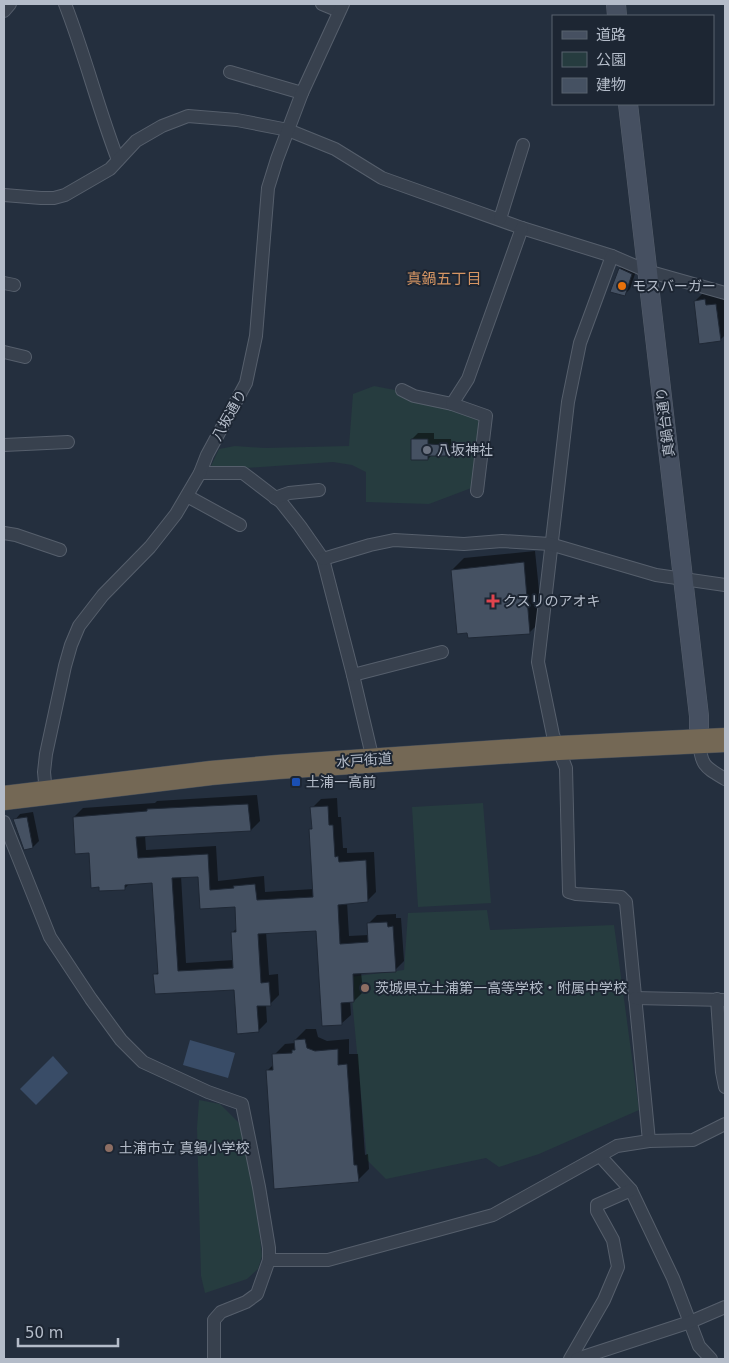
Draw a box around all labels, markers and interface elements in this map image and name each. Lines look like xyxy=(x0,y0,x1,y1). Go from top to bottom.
legend xyxy=(552,15,714,105)
text: 道路 xyxy=(596,26,626,44)
text: 公園 xyxy=(596,51,626,69)
text: 建物 xyxy=(596,76,626,94)
district label: 真鍋五丁目 xyxy=(406,270,482,288)
place label: モスバーガー xyxy=(632,278,716,294)
marker: モスバーガー xyxy=(616,280,628,292)
street label: 真鍋台通り xyxy=(653,386,677,458)
street label: 八坂通り xyxy=(208,387,250,443)
place label: 八坂神社 xyxy=(437,442,493,458)
marker: 八坂神社 xyxy=(421,444,433,456)
place label: クスリのアオキ xyxy=(503,593,601,609)
marker: クスリのアオキ xyxy=(487,595,499,607)
street label: 水戸街道 xyxy=(336,750,392,770)
place label: 土浦一高前 xyxy=(306,774,376,790)
marker: 土浦一高前 xyxy=(290,776,302,788)
place label: 茨城県立土浦第一高等学校・附属中学校 xyxy=(375,980,627,996)
marker: 茨城県立土浦第一高等学校・附属中学校 xyxy=(359,982,371,994)
place label: 土浦市立 真鍋小学校 xyxy=(119,1140,249,1156)
marker: 土浦市立 真鍋小学校 xyxy=(103,1142,115,1154)
scale bar xyxy=(18,1316,118,1348)
text: 50 m xyxy=(25,1324,63,1342)

